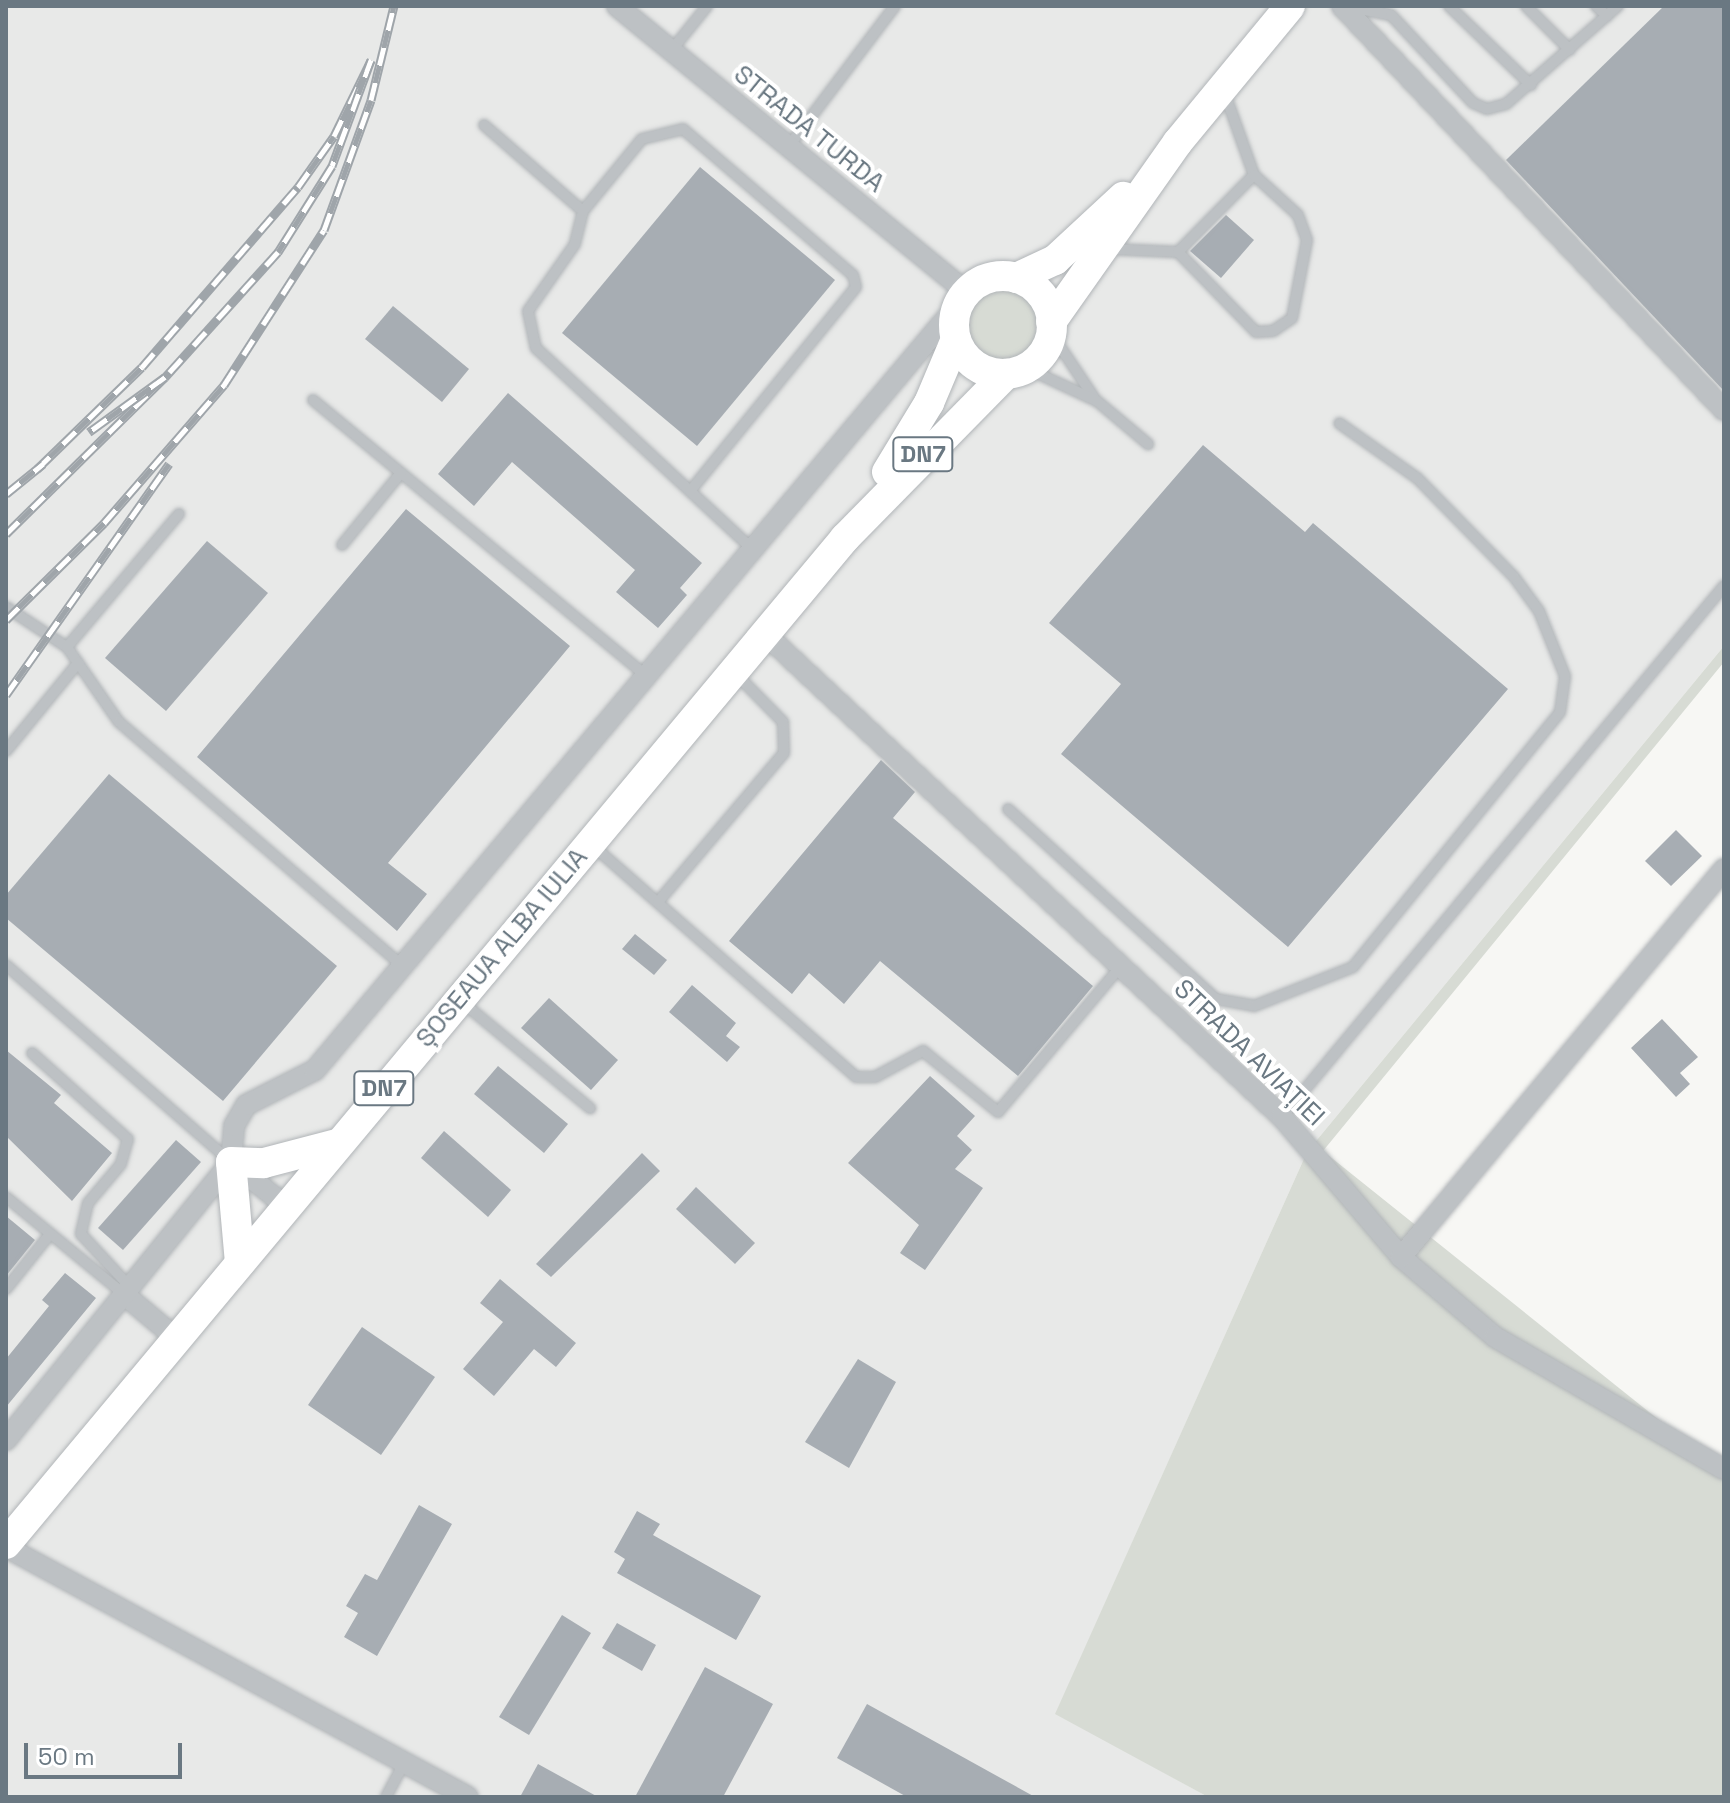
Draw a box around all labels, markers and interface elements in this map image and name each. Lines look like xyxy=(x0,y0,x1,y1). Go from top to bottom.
street label: STRADA TURDA xyxy=(727,58,891,200)
road number: DN7 xyxy=(891,434,955,474)
street label: ȘOSEAUA ALBA IULIA xyxy=(409,842,595,1054)
street label: STRADA AVIAȚIEI xyxy=(1167,973,1331,1133)
road number: DN7 xyxy=(352,1068,416,1108)
scale bar xyxy=(28,1727,186,1777)
text: 50 m xyxy=(38,1741,95,1772)

